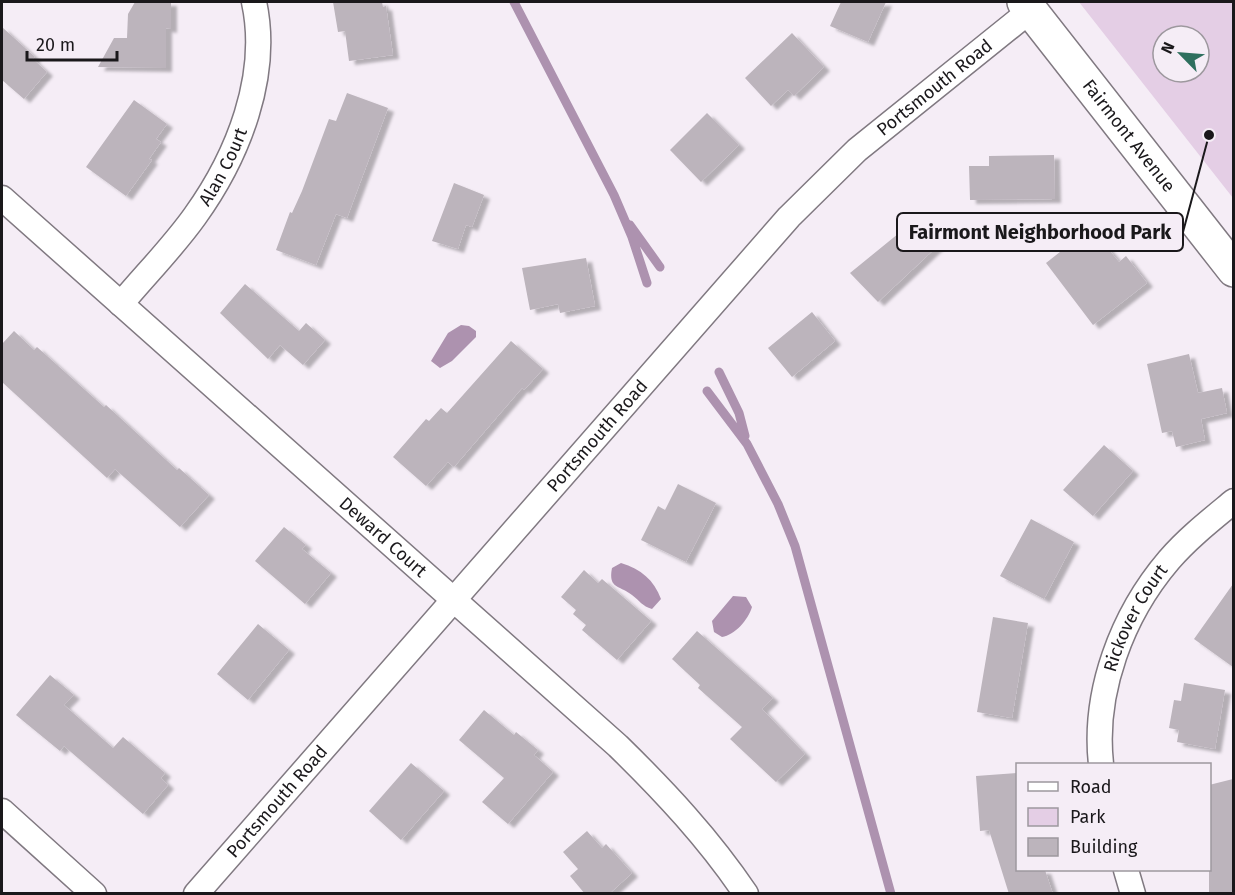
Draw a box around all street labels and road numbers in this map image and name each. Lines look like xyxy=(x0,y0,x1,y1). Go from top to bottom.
street label: Portsmouth Road xyxy=(872,34,997,141)
street label: Fairmont Avenue xyxy=(1078,75,1180,197)
street label: Alan Court xyxy=(194,124,252,210)
street label: Portsmouth Road xyxy=(542,375,652,497)
street label: Deward Court xyxy=(335,492,432,582)
street label: Rickover Court xyxy=(1099,559,1173,674)
street label: Portsmouth Road xyxy=(222,741,332,862)

